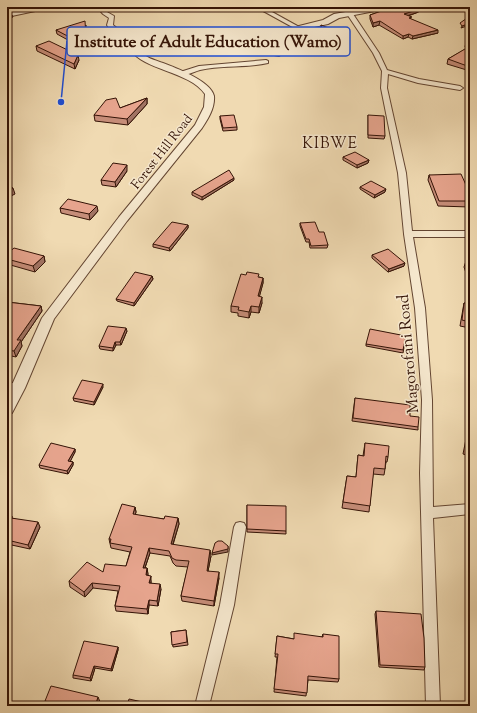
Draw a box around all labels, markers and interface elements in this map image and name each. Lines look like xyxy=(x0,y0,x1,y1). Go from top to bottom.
callout: Institute of Adult Education (Wamo) xyxy=(67,27,350,56)
text: Institute of Adult Education (Wamo) xyxy=(74,31,342,55)
street label: Forest Hill Road xyxy=(128,110,198,193)
district label: KIBWE xyxy=(302,134,358,155)
street label: Magorofani Road xyxy=(393,293,426,414)

